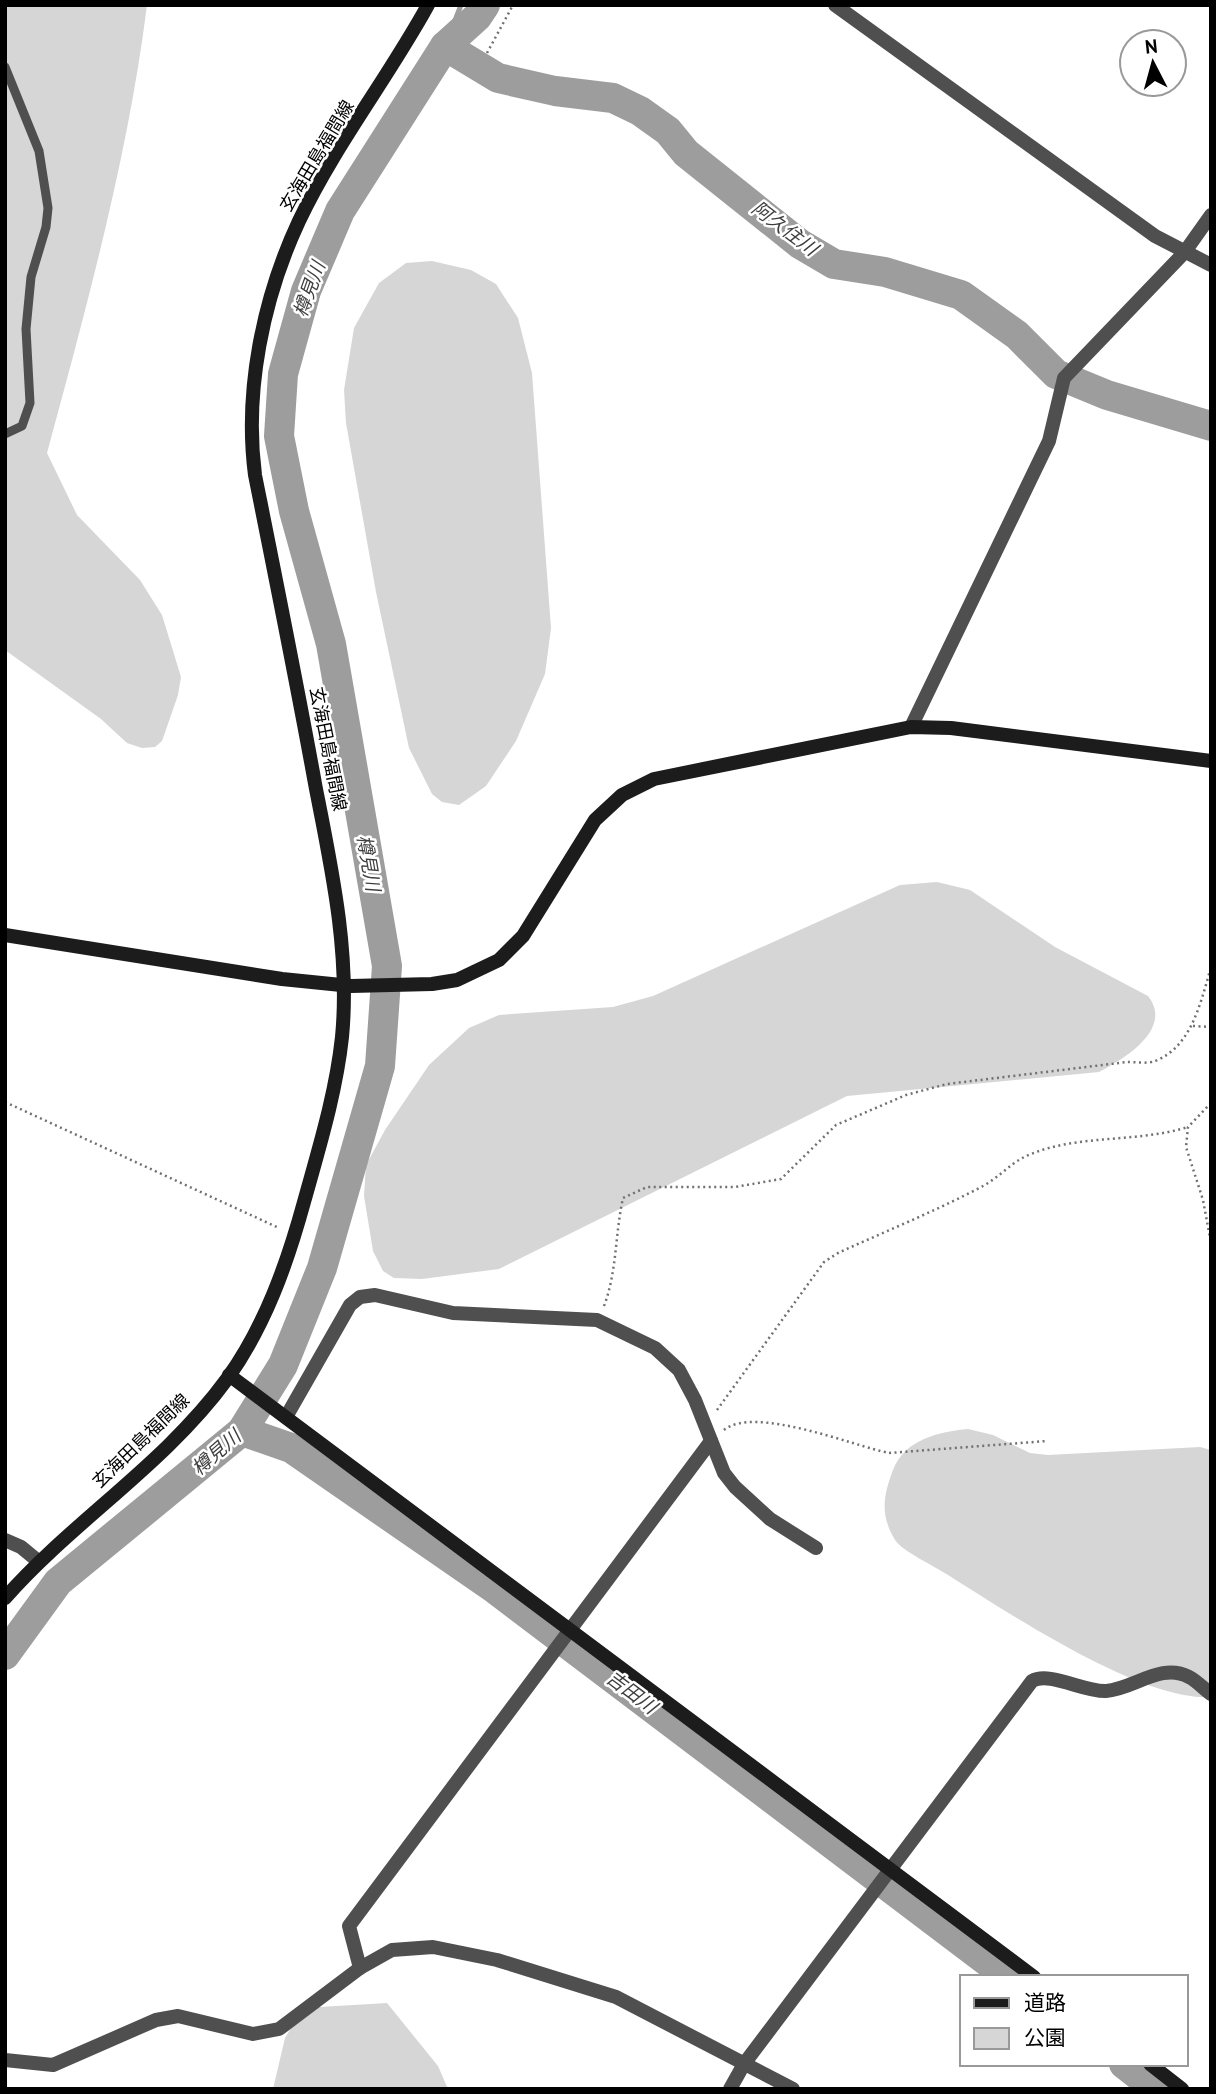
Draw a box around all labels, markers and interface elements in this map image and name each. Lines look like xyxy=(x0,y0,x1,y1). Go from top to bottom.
north arrow xyxy=(1118,28,1188,98)
text: N xyxy=(1144,34,1159,59)
street label: 玄海田島福間線 xyxy=(274,96,359,216)
water label: 阿久住川 xyxy=(747,196,824,262)
water label: 樽見川 xyxy=(288,256,331,320)
street label: 玄海田島福間線 xyxy=(305,685,352,813)
water label: 樽見川 xyxy=(352,833,386,895)
street label: 玄海田島福間線 xyxy=(87,1389,194,1493)
water label: 樽見川 xyxy=(187,1423,247,1480)
water label: 吉田川 xyxy=(602,1665,664,1720)
legend xyxy=(960,1975,1188,2066)
text: 道路 xyxy=(1024,1989,1066,2016)
text: 公園 xyxy=(1024,2024,1066,2051)

